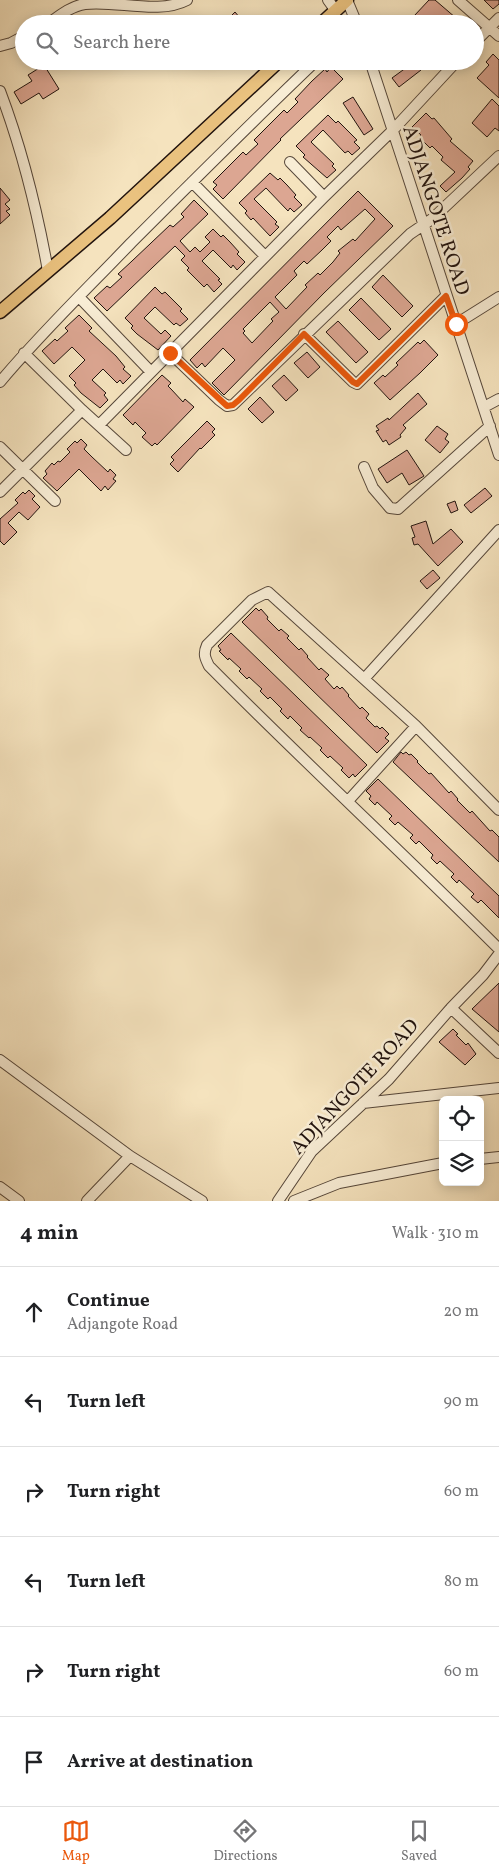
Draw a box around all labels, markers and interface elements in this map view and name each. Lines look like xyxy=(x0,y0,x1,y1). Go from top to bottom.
search box xyxy=(15,15,484,70)
icon: search xyxy=(33,29,61,57)
text: Search here xyxy=(73,30,170,56)
street label: ADJANGOTE ROAD xyxy=(394,122,476,299)
route start xyxy=(445,313,468,336)
route end xyxy=(159,342,182,365)
street label: ADJANGOTE ROAD xyxy=(285,1013,426,1162)
map controls xyxy=(439,1096,484,1186)
button: locate xyxy=(439,1096,484,1141)
button: layers xyxy=(439,1141,484,1186)
text: 4 min xyxy=(20,1219,79,1248)
text: Walk · 310 m xyxy=(392,1223,479,1245)
text: Continue xyxy=(67,1288,150,1314)
icon: ahead xyxy=(20,1298,48,1326)
text: 20 m xyxy=(444,1301,479,1323)
text: Adjangote Road xyxy=(67,1314,178,1336)
icon: left xyxy=(20,1388,48,1416)
text: Turn left xyxy=(67,1389,146,1415)
text: 90 m xyxy=(443,1391,479,1413)
icon: right xyxy=(20,1478,48,1506)
text: Turn right xyxy=(67,1479,160,1505)
text: 60 m xyxy=(444,1481,479,1503)
icon: left xyxy=(20,1568,48,1596)
text: Turn left xyxy=(67,1569,146,1595)
text: 80 m xyxy=(444,1571,479,1593)
icon: right xyxy=(20,1658,48,1686)
text: Turn right xyxy=(67,1659,160,1685)
text: 60 m xyxy=(444,1661,479,1683)
icon: arrive xyxy=(20,1748,48,1776)
text: Arrive at destination xyxy=(67,1749,253,1775)
tab: Map xyxy=(62,1817,90,1866)
tab: Directions xyxy=(213,1817,278,1866)
tab: Saved xyxy=(401,1817,437,1866)

